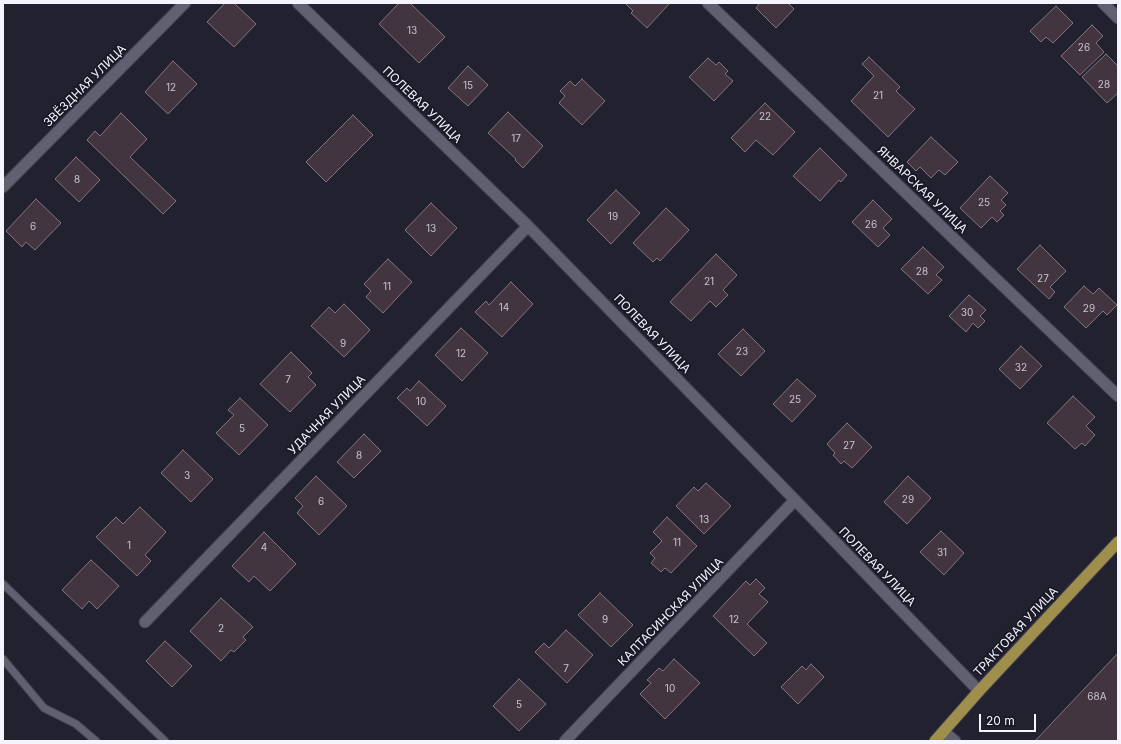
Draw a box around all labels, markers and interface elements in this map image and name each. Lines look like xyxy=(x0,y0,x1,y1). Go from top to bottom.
house number: 13 xyxy=(407,25,417,37)
street label: ЗВЁЗДНАЯ УЛИЦА xyxy=(41,42,129,130)
house number: 26 xyxy=(1078,42,1090,54)
street label: ПОЛЕВАЯ УЛИЦА xyxy=(380,64,464,146)
house number: 28 xyxy=(1098,79,1110,91)
house number: 15 xyxy=(463,80,473,92)
house number: 12 xyxy=(166,82,176,94)
house number: 21 xyxy=(873,90,883,102)
house number: 22 xyxy=(759,111,771,123)
house number: 17 xyxy=(511,133,521,145)
street label: ЯНВАРСКАЯ УЛИЦА xyxy=(874,143,970,237)
house number: 8 xyxy=(74,174,80,186)
house number: 25 xyxy=(978,197,990,209)
house number: 19 xyxy=(608,211,618,223)
house number: 26 xyxy=(865,219,877,231)
house number: 6 xyxy=(30,221,36,233)
house number: 13 xyxy=(426,223,436,235)
house number: 28 xyxy=(916,266,928,278)
house number: 27 xyxy=(1037,273,1049,285)
house number: 21 xyxy=(704,276,714,288)
house number: 11 xyxy=(383,281,391,293)
street label: ПОЛЕВАЯ УЛИЦА xyxy=(611,292,693,376)
house number: 14 xyxy=(499,302,509,314)
house number: 29 xyxy=(1083,303,1095,315)
house number: 30 xyxy=(961,307,973,319)
house number: 9 xyxy=(340,338,346,350)
house number: 23 xyxy=(736,346,748,358)
house number: 12 xyxy=(456,348,466,360)
house number: 32 xyxy=(1015,362,1027,374)
street label: УДАЧНАЯ УЛИЦА xyxy=(285,372,369,458)
house number: 7 xyxy=(285,374,291,386)
house number: 25 xyxy=(789,394,801,406)
house number: 10 xyxy=(416,396,426,408)
house number: 5 xyxy=(239,423,245,435)
house number: 27 xyxy=(843,440,855,452)
house number: 8 xyxy=(356,450,362,462)
house number: 3 xyxy=(184,470,190,482)
house number: 29 xyxy=(902,494,914,506)
house number: 6 xyxy=(318,496,324,508)
house number: 13 xyxy=(699,514,709,526)
street label: ПОЛЕВАЯ УЛИЦА xyxy=(836,525,918,609)
house number: 11 xyxy=(673,537,681,549)
house number: 1 xyxy=(127,540,131,552)
house number: 4 xyxy=(261,542,267,554)
house number: 31 xyxy=(937,547,947,559)
street label: КАЛТАСИНСКАЯ УЛИЦА xyxy=(615,555,727,669)
street label: ТРАКТОВАЯ УЛИЦА xyxy=(971,584,1061,680)
house number: 9 xyxy=(602,614,608,626)
house number: 12 xyxy=(729,614,739,626)
house number: 2 xyxy=(218,623,224,635)
house number: 7 xyxy=(563,663,569,675)
house number: 10 xyxy=(665,683,675,695)
house number: 68А xyxy=(1087,691,1107,703)
house number: 5 xyxy=(516,699,522,711)
scale bar xyxy=(981,706,1038,732)
text: 20 m xyxy=(986,713,1015,728)

